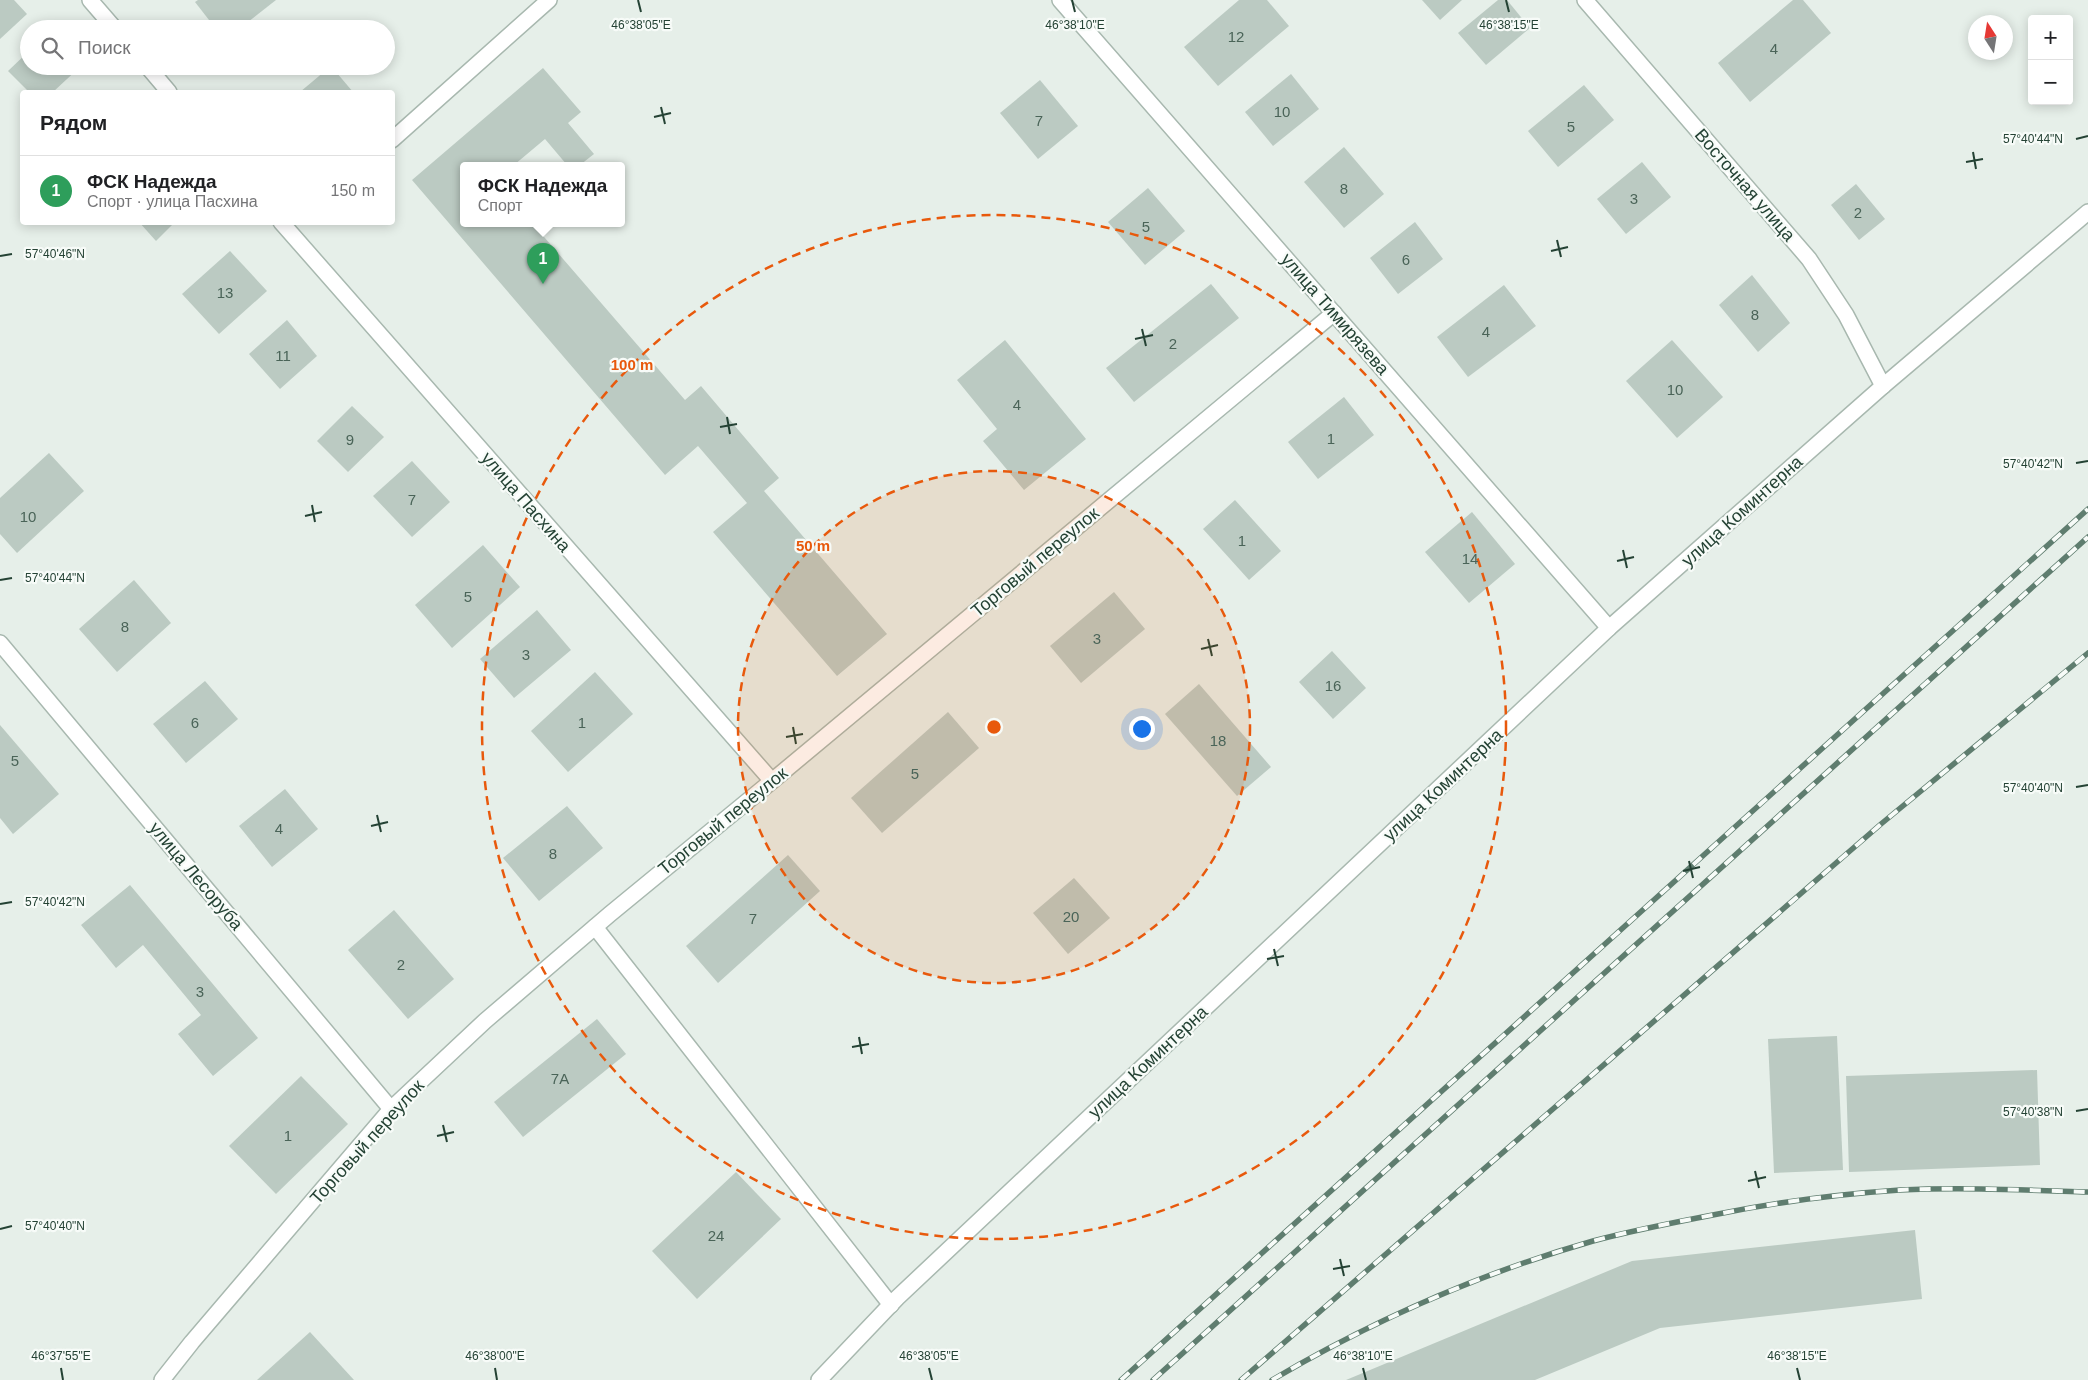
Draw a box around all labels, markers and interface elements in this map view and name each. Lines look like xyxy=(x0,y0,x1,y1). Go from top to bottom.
north arrow xyxy=(1968,15,2013,60)
map controls xyxy=(2028,15,2073,105)
button: + xyxy=(2028,15,2073,60)
text: 46°38'05"E xyxy=(611,18,671,32)
text: 46°38'10"E xyxy=(1045,18,1105,32)
text: 46°38'15"E xyxy=(1479,18,1539,32)
search box xyxy=(20,20,395,75)
house number: 12 xyxy=(1228,28,1244,45)
icon: search xyxy=(38,34,66,62)
text: Поиск xyxy=(78,37,131,58)
house number: 4 xyxy=(1770,40,1778,57)
button: − xyxy=(2028,60,2073,105)
house number: 10 xyxy=(1274,103,1290,120)
text: Рядом xyxy=(40,111,107,134)
house number: 7 xyxy=(1035,112,1043,129)
house number: 5 xyxy=(1567,118,1575,135)
street label: Восточная улица xyxy=(1691,125,1800,246)
text: 57°40'44"N xyxy=(2003,132,2063,146)
popup xyxy=(460,162,625,227)
text: ФСК Надежда xyxy=(87,171,217,192)
text: ФСК Надежда xyxy=(478,175,607,196)
house number: 8 xyxy=(1340,180,1348,197)
text: 1 xyxy=(52,182,60,199)
text: 150 m xyxy=(331,182,375,199)
house number: 3 xyxy=(1630,190,1638,207)
text: Спорт · улица Пасхина xyxy=(87,193,258,210)
text: Спорт xyxy=(478,197,523,214)
house number: 2 xyxy=(1854,204,1862,221)
house number: 5 xyxy=(1142,218,1150,235)
pin: 1 xyxy=(527,243,559,284)
text: 57°40'46"N xyxy=(25,247,85,261)
street label: улица Тимирязева xyxy=(1277,249,1394,379)
house number: 6 xyxy=(1402,251,1410,268)
house number: 13 xyxy=(217,284,233,301)
house number: 8 xyxy=(1751,306,1759,323)
house number: 4 xyxy=(1482,323,1490,340)
house number: 2 xyxy=(1169,335,1177,352)
house number: 11 xyxy=(275,347,291,364)
text: 100 m xyxy=(611,356,653,373)
house number: 10 xyxy=(1667,381,1683,398)
house number: 4 xyxy=(1013,396,1021,413)
house number: 1 xyxy=(1327,430,1335,447)
house number: 9 xyxy=(346,431,354,448)
street label: улица Пасхина xyxy=(477,448,575,557)
street label: улица Коминтерна xyxy=(1678,451,1807,570)
text: 57°40'42"N xyxy=(2003,457,2063,471)
house number: 7 xyxy=(408,491,416,508)
street label: Торговый переулок xyxy=(967,503,1103,621)
house number: 10 xyxy=(20,508,36,525)
house number: 1 xyxy=(1238,532,1246,549)
text: 50 m xyxy=(796,537,830,554)
house number: 14 xyxy=(1462,550,1478,567)
text: 57°40'44"N xyxy=(25,571,85,585)
house number: 5 xyxy=(464,588,472,605)
house number: 8 xyxy=(121,618,129,635)
house number: 3 xyxy=(1093,630,1101,647)
house number: 3 xyxy=(522,646,530,663)
house number: 16 xyxy=(1325,677,1341,694)
house number: 6 xyxy=(191,714,199,731)
house number: 1 xyxy=(578,714,586,731)
your location xyxy=(1129,716,1155,742)
centre of rings xyxy=(985,718,1003,736)
street label: улица Коминтерна xyxy=(1379,724,1507,845)
house number: 18 xyxy=(1210,732,1226,749)
house number: 5 xyxy=(11,752,19,769)
street label: Торговый переулок xyxy=(654,763,792,879)
house number: 5 xyxy=(911,765,919,782)
text: 57°40'40"N xyxy=(2003,781,2063,795)
street label: улица Лесоруба xyxy=(145,818,248,935)
house number: 4 xyxy=(275,820,283,837)
house number: 8 xyxy=(549,845,557,862)
text: 57°40'42"N xyxy=(25,895,85,909)
house number: 20 xyxy=(1063,908,1079,925)
house number: 7 xyxy=(749,910,757,927)
house number: 2 xyxy=(397,956,405,973)
house number: 3 xyxy=(196,983,204,1000)
street label: улица Коминтерна xyxy=(1084,1001,1212,1122)
house number: 7А xyxy=(551,1070,569,1087)
street label: Торговый переулок xyxy=(306,1076,428,1208)
text: 57°40'38"N xyxy=(2003,1105,2063,1119)
house number: 1 xyxy=(284,1127,292,1144)
text: 57°40'40"N xyxy=(25,1219,85,1233)
house number: 24 xyxy=(708,1227,724,1244)
text: 46°37'55"E xyxy=(31,1349,91,1363)
text: 46°38'00"E xyxy=(465,1349,525,1363)
text: 46°38'05"E xyxy=(899,1349,959,1363)
text: 46°38'10"E xyxy=(1333,1349,1393,1363)
text: 46°38'15"E xyxy=(1767,1349,1827,1363)

